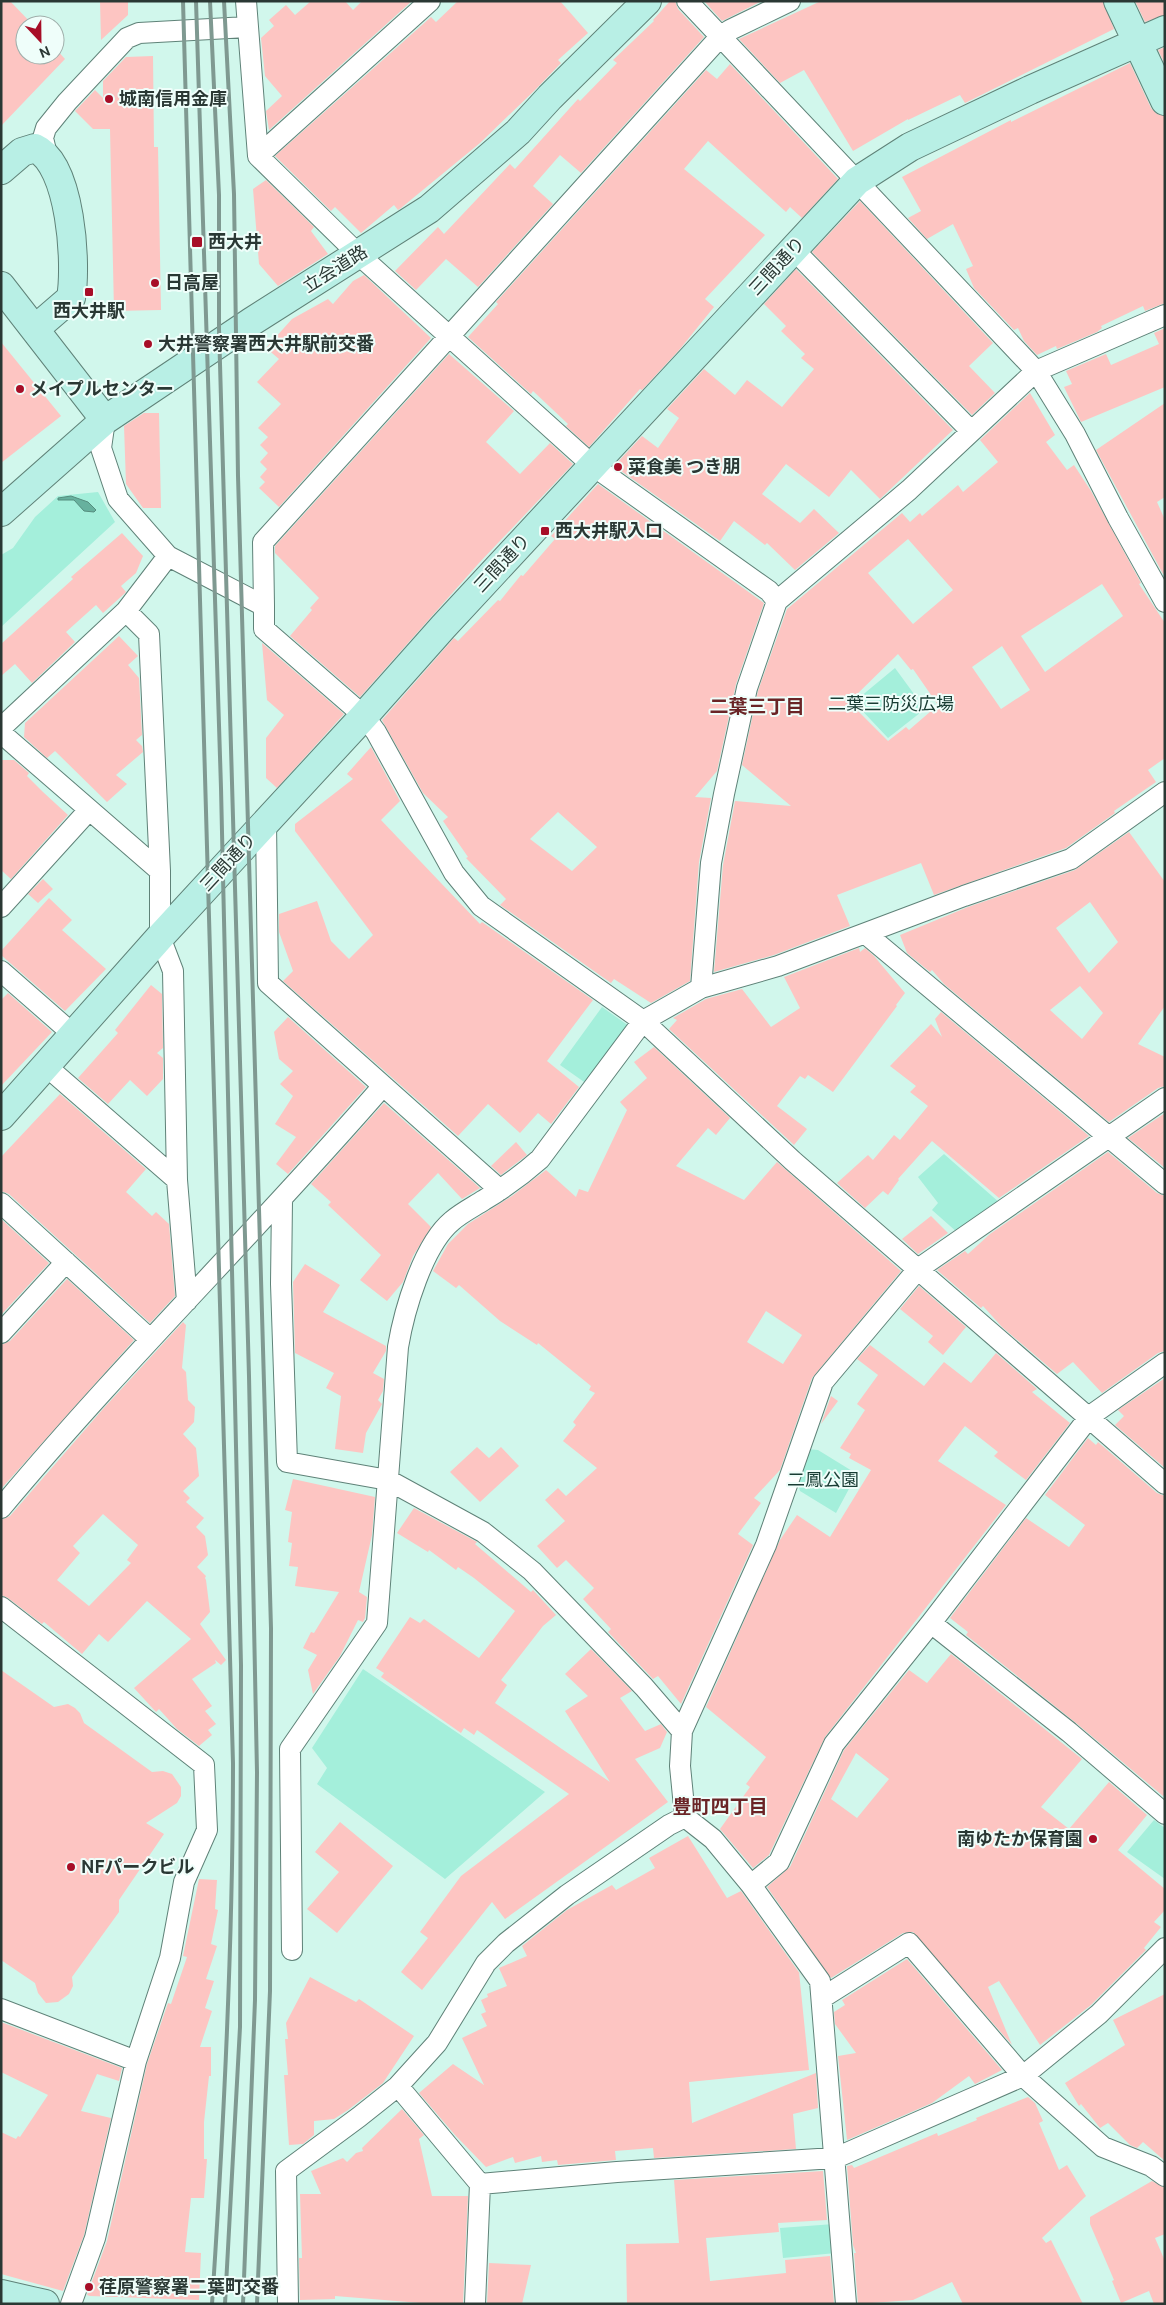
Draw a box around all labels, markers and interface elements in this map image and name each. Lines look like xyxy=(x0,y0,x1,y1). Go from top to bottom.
north arrow xyxy=(15,15,65,65)
text: N xyxy=(37,43,53,61)
place label: 城南信用金庫 xyxy=(119,88,227,108)
marker: 城南信用金庫 xyxy=(103,93,115,105)
place label: 西大井 xyxy=(208,231,262,251)
street label: 三間通り xyxy=(744,232,808,298)
marker: 西大井 xyxy=(190,235,204,249)
street label: 立会道路 xyxy=(299,241,370,296)
place label: 日高屋 xyxy=(165,272,219,292)
marker: 日高屋 xyxy=(149,277,161,289)
marker: 西大井駅 xyxy=(83,286,95,298)
place label: 西大井駅 xyxy=(53,300,125,320)
place label: 大井警察署西大井駅前交番 xyxy=(158,333,374,353)
marker: 大井警察署西大井駅前交番 xyxy=(142,338,154,350)
place label: メイプルセンター xyxy=(30,378,174,398)
marker: メイプルセンター xyxy=(14,383,26,395)
place label: 菜食美 つき朋 xyxy=(628,456,740,476)
marker: 菜食美 つき朋 xyxy=(612,461,624,473)
place label: 西大井駅入口 xyxy=(555,520,663,540)
marker: 西大井駅入口 xyxy=(539,525,551,537)
street label: 三間通り xyxy=(469,529,533,595)
park label: 二葉三防災広場 xyxy=(828,693,954,713)
district label: 二葉三丁目 xyxy=(709,695,805,717)
street label: 三間通り xyxy=(195,828,259,894)
park label: 二鳳公園 xyxy=(787,1469,859,1489)
district label: 豊町四丁目 xyxy=(672,1795,768,1817)
place label: 南ゆたか保育園 xyxy=(957,1828,1083,1848)
marker: 南ゆたか保育園 xyxy=(1087,1833,1099,1845)
place label: NFパークビル xyxy=(81,1856,195,1876)
marker: NFパークビル xyxy=(65,1861,77,1873)
place label: 荏原警察署二葉町交番 xyxy=(99,2276,279,2296)
marker: 荏原警察署二葉町交番 xyxy=(83,2281,95,2293)

